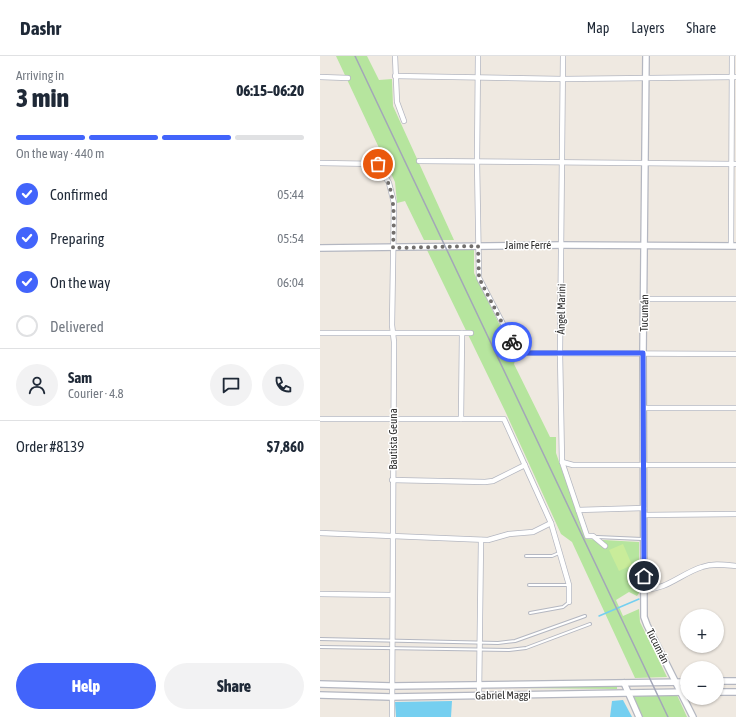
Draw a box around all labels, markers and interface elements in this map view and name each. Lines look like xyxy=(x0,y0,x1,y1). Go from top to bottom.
text: Dashr xyxy=(20,17,61,39)
text: Map xyxy=(587,20,609,36)
text: Layers xyxy=(631,20,664,36)
text: Share xyxy=(686,20,716,36)
text: Arriving in xyxy=(16,68,64,83)
text: 06:15–06:20 xyxy=(236,82,304,99)
text: 3 min xyxy=(16,83,69,113)
text: On the way · 440 m xyxy=(16,146,104,161)
pin xyxy=(361,147,395,181)
icon: bag xyxy=(367,153,389,175)
icon: check xyxy=(16,183,38,205)
text: Confirmed xyxy=(50,186,108,203)
text: 05:44 xyxy=(277,187,304,202)
icon: check xyxy=(16,227,38,249)
text: Preparing xyxy=(50,230,104,247)
text: 05:54 xyxy=(277,231,304,246)
street label: Jaime Ferré xyxy=(505,239,551,251)
icon: check xyxy=(16,271,38,293)
text: On the way xyxy=(50,274,111,291)
text: 06:04 xyxy=(277,275,304,290)
street label: Ángel Marini xyxy=(555,284,567,334)
street label: Tucumán xyxy=(638,294,650,332)
text: Delivered xyxy=(50,318,104,335)
courier xyxy=(492,322,532,362)
icon: bike xyxy=(501,331,523,353)
button: person xyxy=(16,364,58,406)
button: chat xyxy=(210,364,252,406)
button: phone xyxy=(262,364,304,406)
text: Sam xyxy=(68,369,92,386)
text: Courier · 4.8 xyxy=(68,386,124,401)
street label: Bautista Geuna xyxy=(387,408,399,470)
text: Order #8139 xyxy=(16,438,84,455)
text: $7,860 xyxy=(267,438,304,455)
pin xyxy=(627,559,661,593)
icon: home xyxy=(633,565,655,587)
map controls xyxy=(680,609,724,705)
button: + xyxy=(680,609,724,653)
street label: Tucumán xyxy=(644,627,672,665)
button: − xyxy=(680,661,724,705)
button: Help xyxy=(16,663,156,709)
button: Share xyxy=(164,663,304,709)
street label: Gabriel Maggi xyxy=(475,689,531,701)

